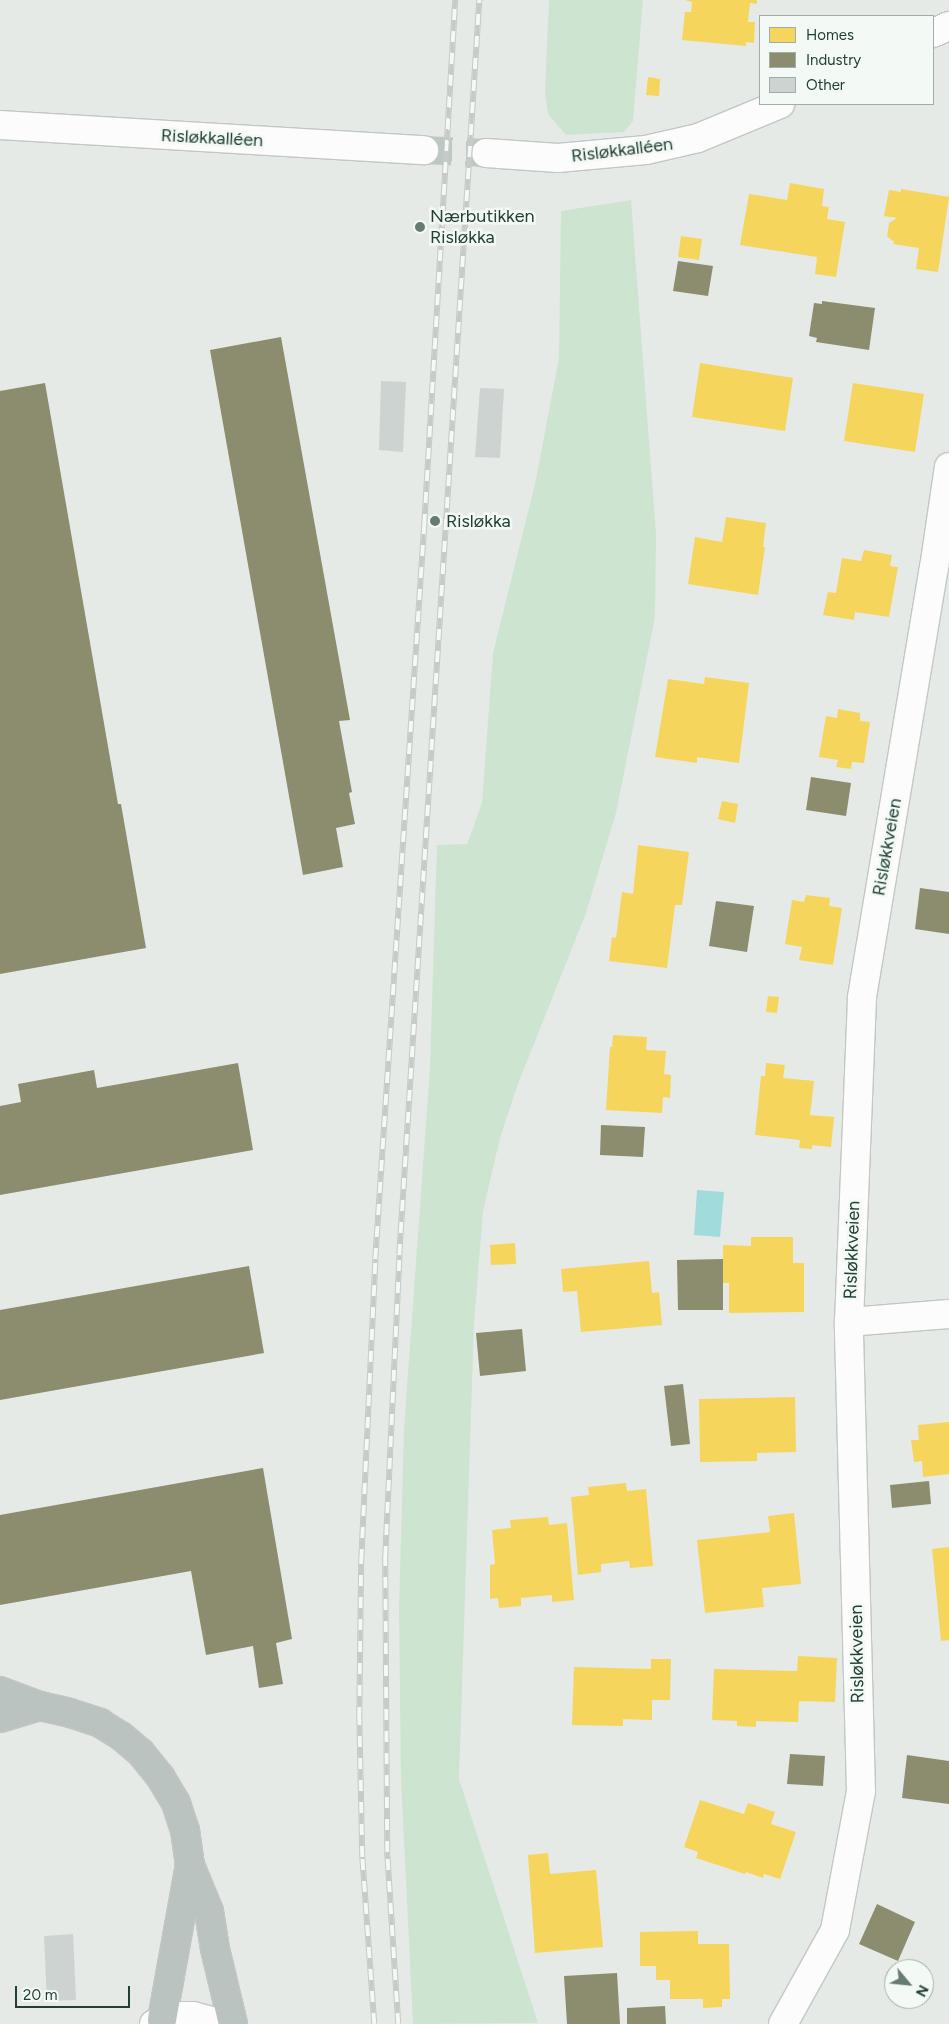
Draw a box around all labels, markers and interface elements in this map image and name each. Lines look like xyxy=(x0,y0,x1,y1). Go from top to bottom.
legend xyxy=(759,15,934,105)
text: Homes xyxy=(806,26,854,44)
text: Industry xyxy=(806,51,861,69)
text: Other xyxy=(806,76,845,94)
street label: Risløkkalléen xyxy=(160,125,264,151)
street label: Risløkkalléen xyxy=(570,133,674,167)
place label: Nærbutikken Risløkka xyxy=(430,206,535,248)
marker: Nærbutikken Risløkka xyxy=(414,221,426,233)
place label: Risløkka xyxy=(446,510,511,532)
marker: Risløkka xyxy=(428,514,442,528)
street label: Risløkkveien xyxy=(868,797,906,897)
street label: Risløkkveien xyxy=(839,1200,865,1300)
street label: Risløkkveien xyxy=(845,1604,869,1704)
north arrow xyxy=(884,1959,934,2009)
scale bar xyxy=(18,1976,132,2008)
text: N xyxy=(912,1982,932,2000)
text: 20 m xyxy=(23,1986,57,2004)

